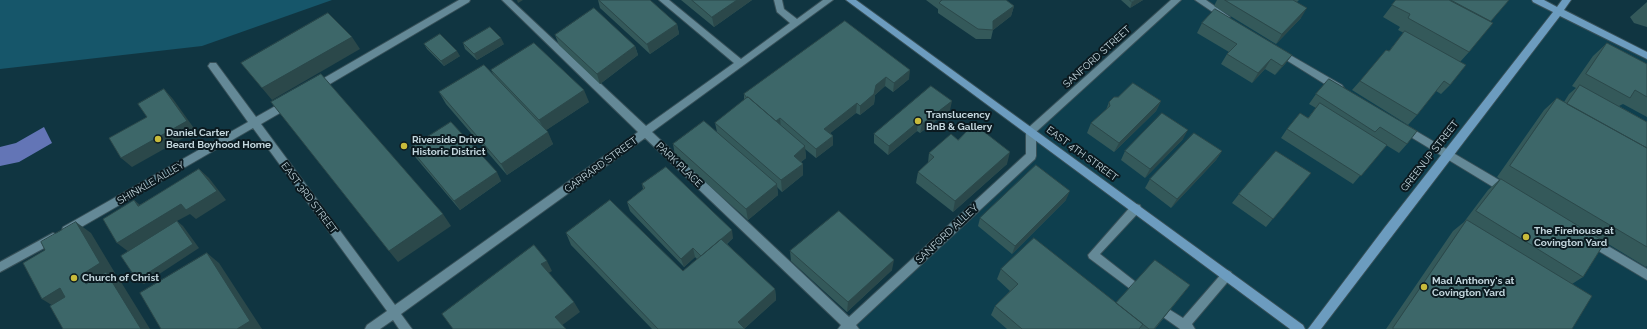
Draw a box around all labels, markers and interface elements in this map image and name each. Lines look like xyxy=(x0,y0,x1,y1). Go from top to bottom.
street label: SANFORD STREET xyxy=(1061,23,1133,91)
place label: Translucency BnB & Gallery xyxy=(926,109,992,132)
marker: Translucency BnB & Gallery xyxy=(913,116,923,126)
street label: GREENUP STREET xyxy=(1399,118,1461,194)
street label: EAST 4TH STREET xyxy=(1044,124,1120,184)
place label: Daniel Carter Beard Boyhood Home xyxy=(166,127,271,150)
marker: Daniel Carter Beard Boyhood Home xyxy=(153,134,163,144)
place label: Riverside Drive Historic District xyxy=(412,134,486,158)
street label: GARRARD STREET xyxy=(562,135,640,195)
street label: PARK PLACE xyxy=(653,140,705,190)
marker: Riverside Drive Historic District xyxy=(399,141,409,151)
street label: SHINKLE ALLEY xyxy=(115,159,187,207)
street label: EAST 3RD STREET xyxy=(278,160,340,236)
street label: SANFORD ALLEY xyxy=(913,202,981,266)
place label: The Firehouse at Covington Yard xyxy=(1534,225,1614,248)
marker: The Firehouse at Covington Yard xyxy=(1521,232,1531,242)
place label: Church of Christ xyxy=(82,272,159,284)
marker: Church of Christ xyxy=(69,273,79,283)
place label: Mad Anthony's at Covington Yard xyxy=(1432,275,1514,298)
marker: Mad Anthony's at Covington Yard xyxy=(1419,282,1429,292)

